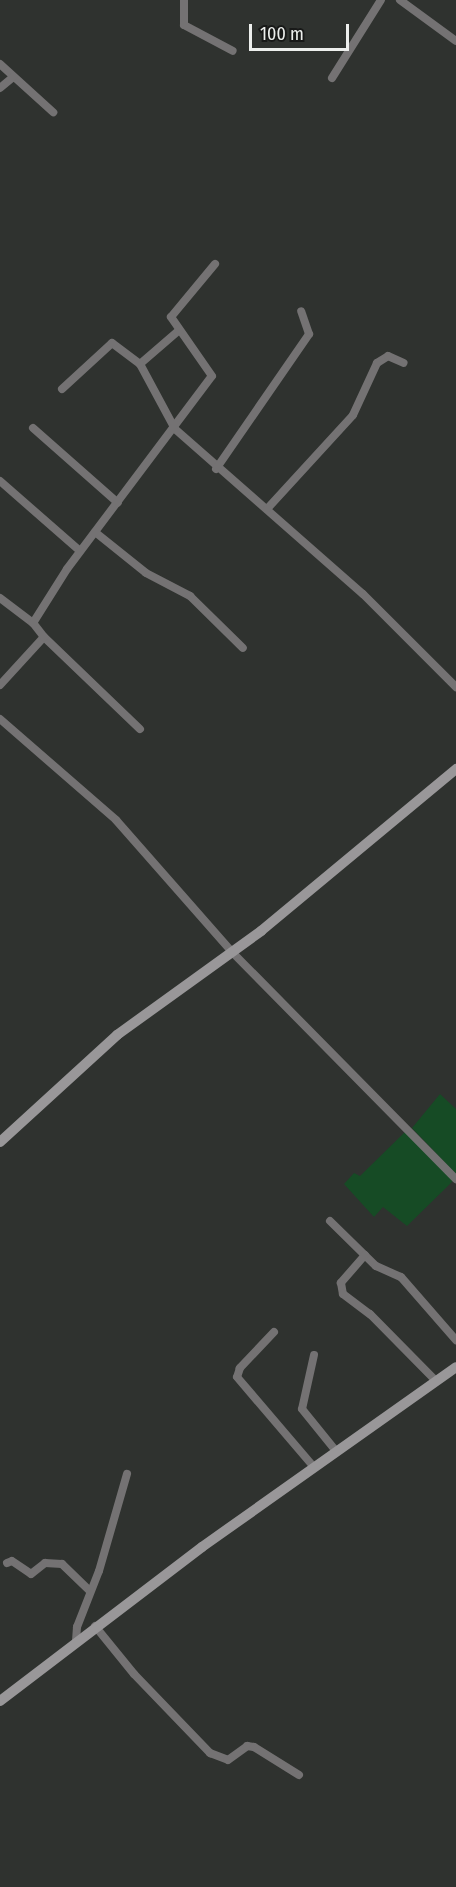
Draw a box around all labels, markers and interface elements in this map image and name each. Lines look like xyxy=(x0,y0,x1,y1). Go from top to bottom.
scale bar xyxy=(252,12,352,50)
text: 100 m xyxy=(260,23,304,45)

